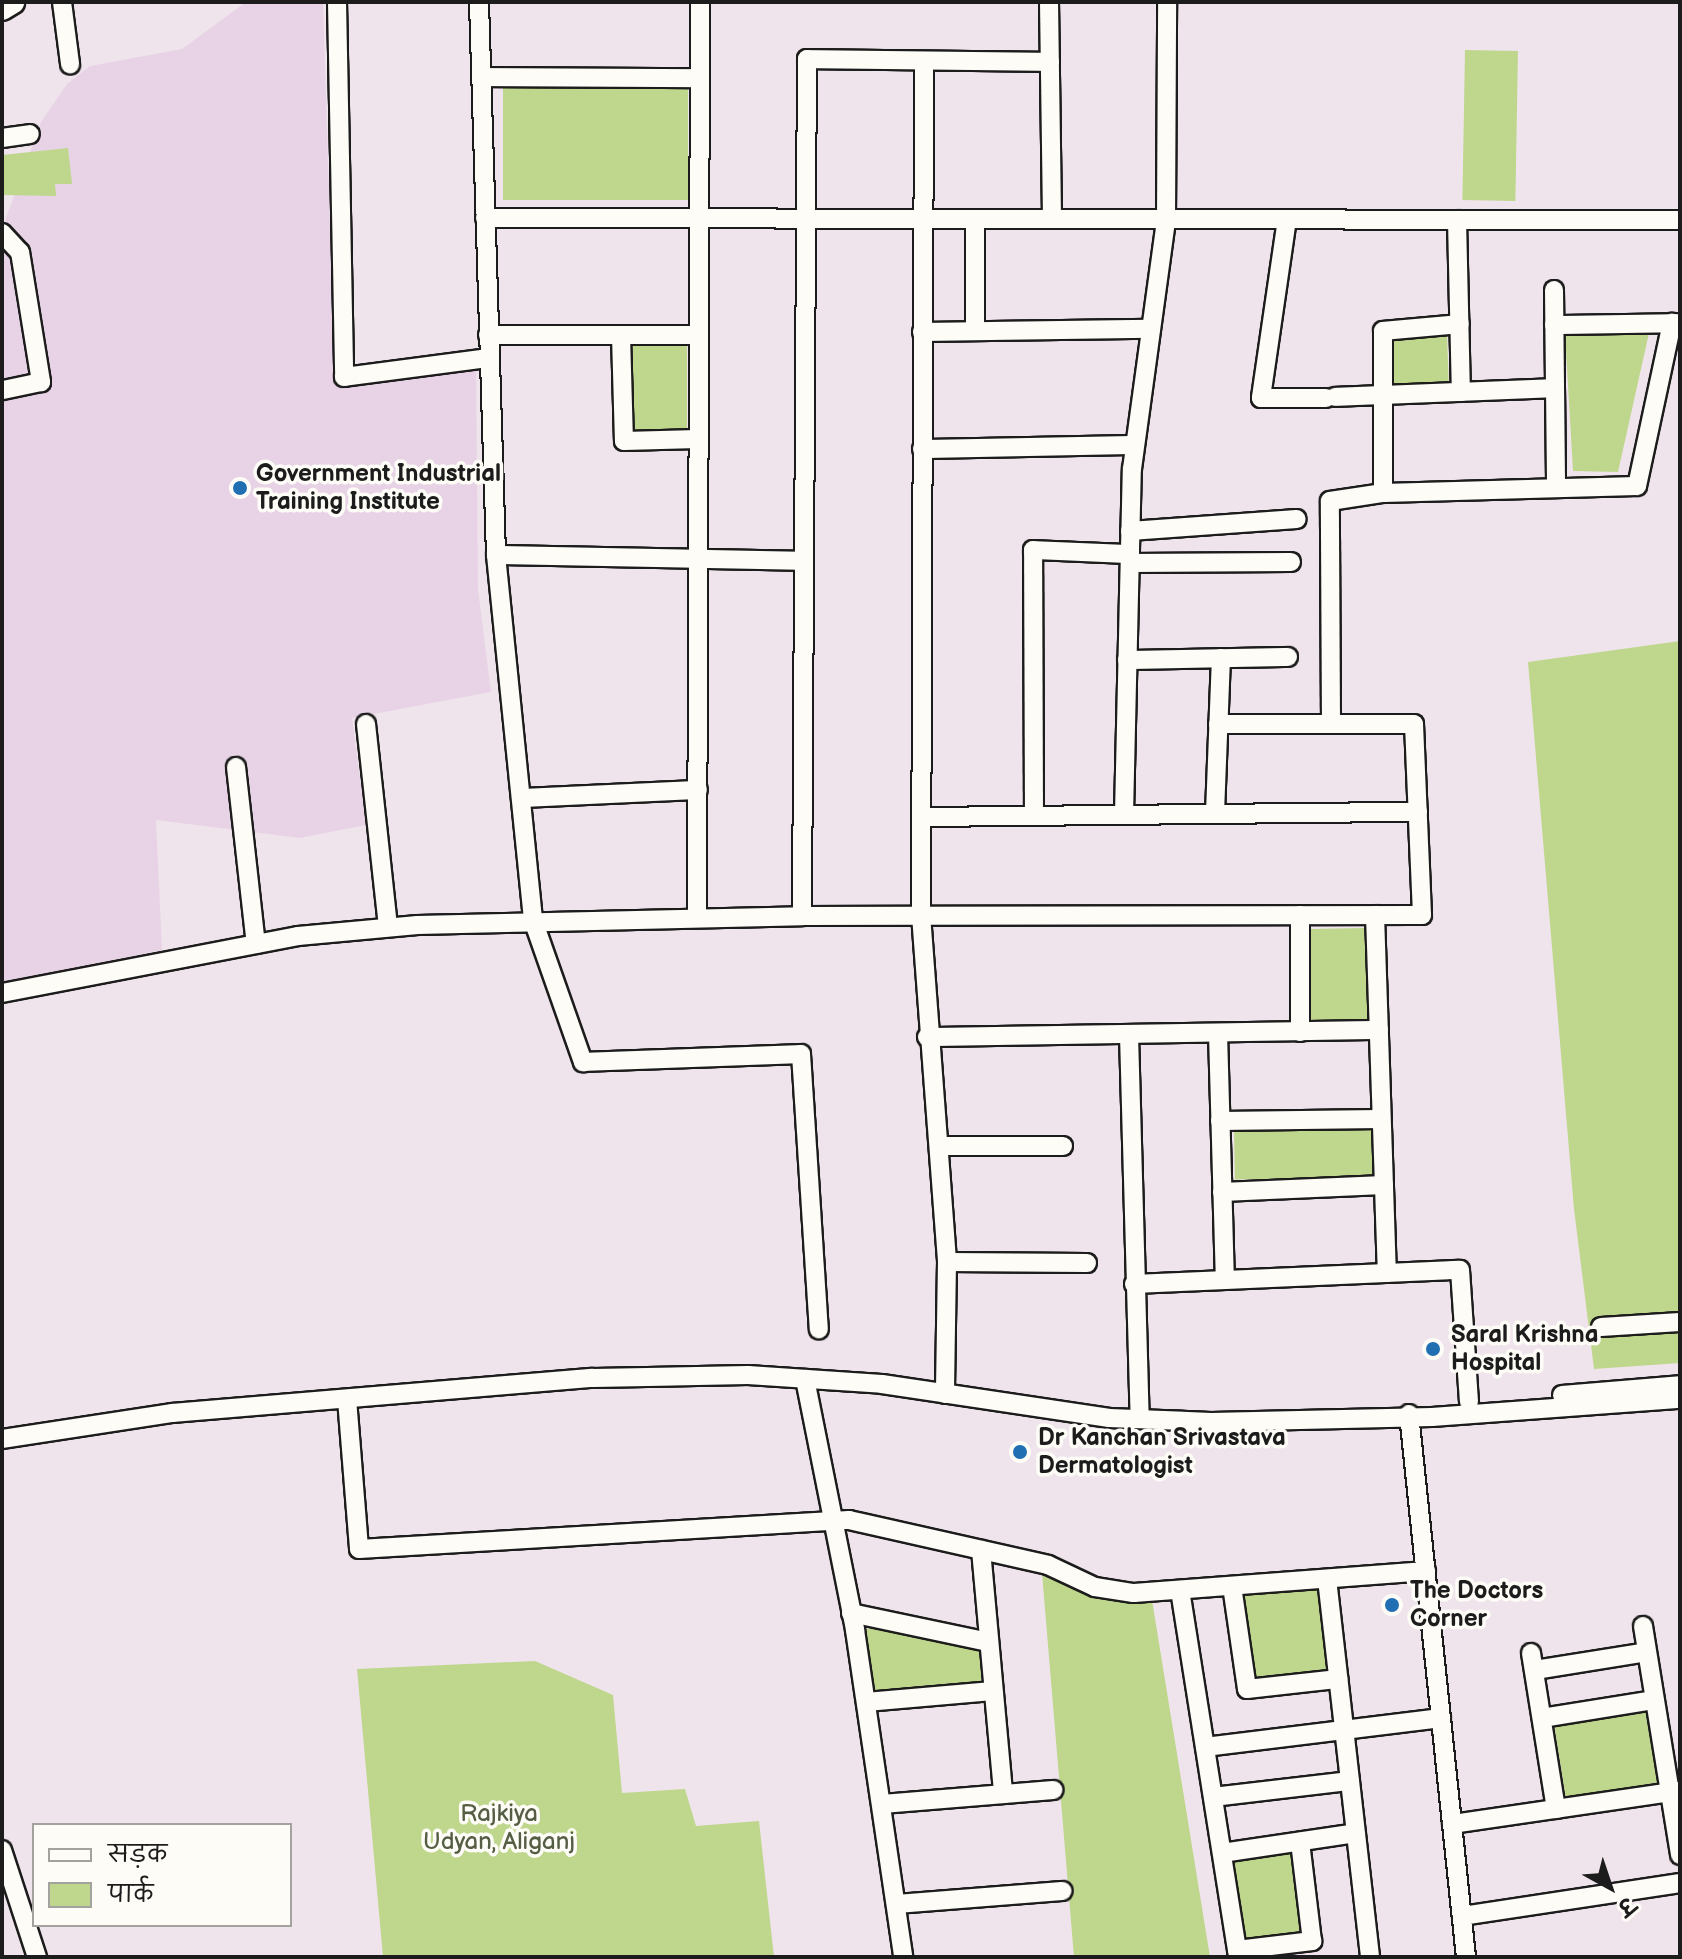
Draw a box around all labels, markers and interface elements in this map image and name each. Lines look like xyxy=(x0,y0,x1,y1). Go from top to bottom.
place label: Government Industrial Training Institute xyxy=(256,460,501,516)
marker: Government Industrial Training Institute xyxy=(231,479,249,497)
place label: Saral Krishna Hospital xyxy=(1451,1321,1598,1377)
marker: Saral Krishna Hospital xyxy=(1422,1338,1444,1360)
place label: Dr Kanchan Srivastava Dermatologist xyxy=(1038,1424,1286,1480)
marker: Dr Kanchan Srivastava Dermatologist xyxy=(1009,1441,1031,1463)
place label: The Doctors Corner xyxy=(1410,1577,1543,1633)
marker: The Doctors Corner xyxy=(1381,1594,1403,1616)
park label: Rajkiya Udyan, Aliganj xyxy=(423,1800,575,1856)
legend xyxy=(32,1823,292,1927)
text: सड़क xyxy=(108,1840,167,1869)
north arrow xyxy=(1570,1847,1650,1927)
text: पार्क xyxy=(108,1880,153,1909)
text: उ xyxy=(1611,1891,1640,1921)

